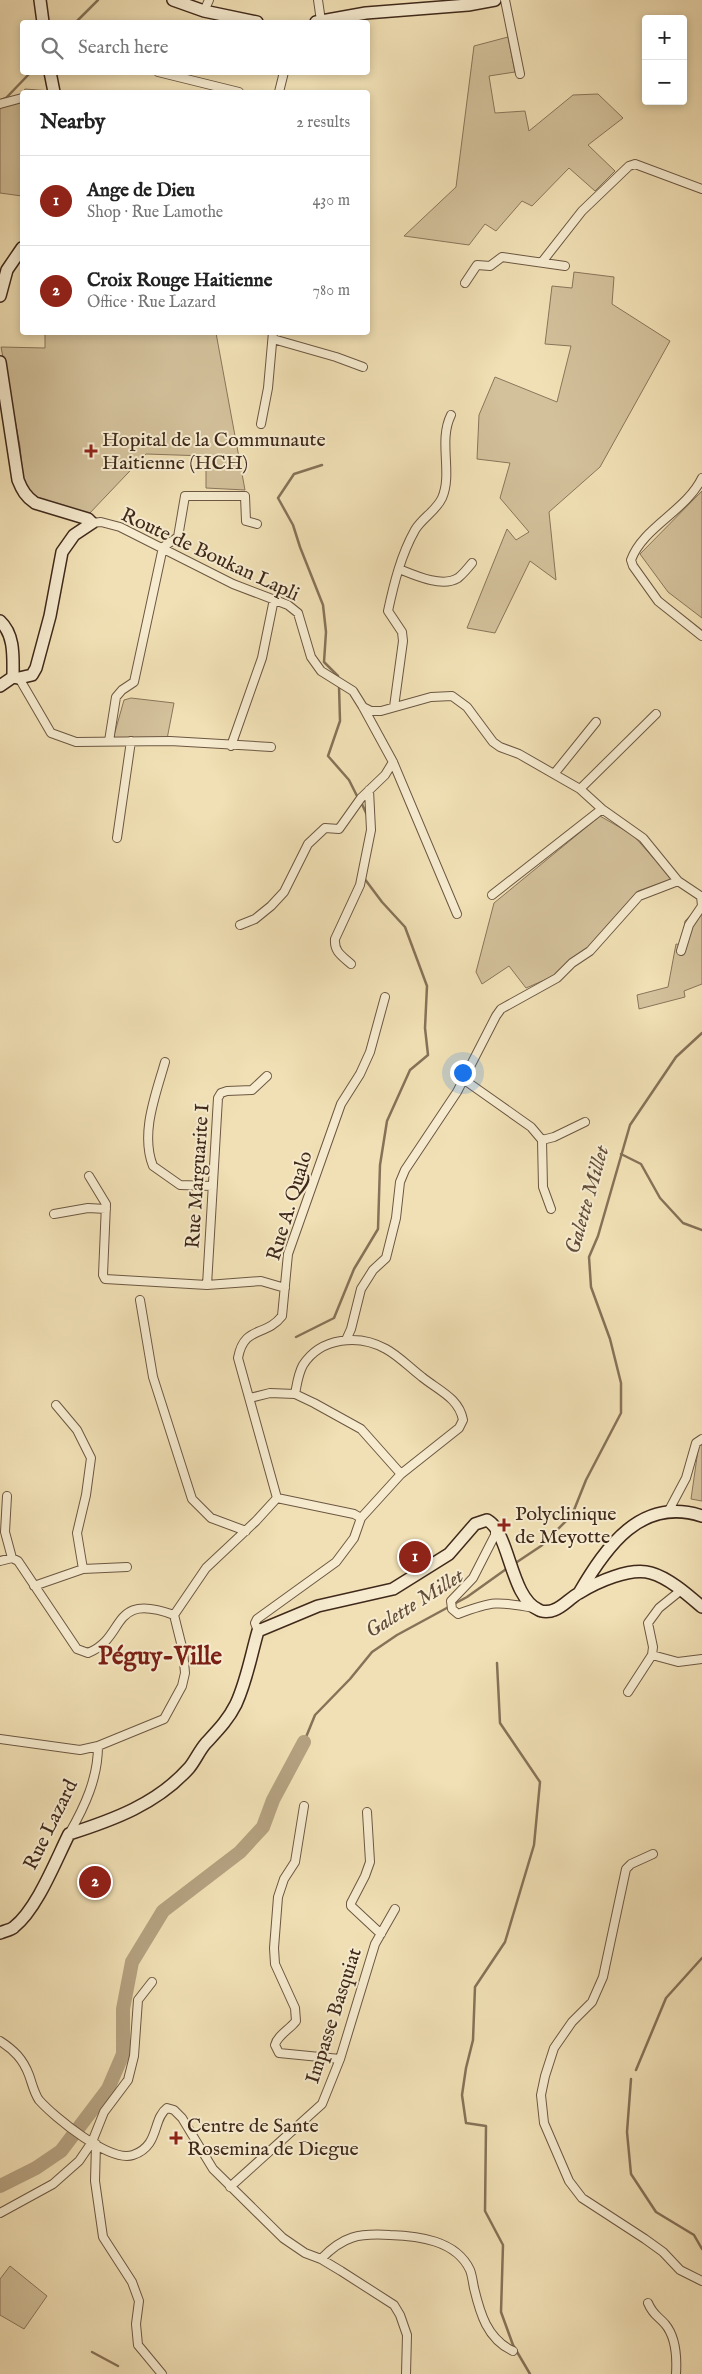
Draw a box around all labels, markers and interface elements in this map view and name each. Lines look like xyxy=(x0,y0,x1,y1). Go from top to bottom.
map controls xyxy=(642,15,687,105)
button: + xyxy=(642,15,687,60)
search box xyxy=(20,20,370,75)
icon: search xyxy=(38,34,66,62)
text: Search here xyxy=(78,36,169,60)
button: − xyxy=(642,60,687,105)
text: Nearby xyxy=(40,109,105,136)
text: 2 results xyxy=(296,113,350,133)
text: Ange de Dieu xyxy=(87,179,195,203)
text: 1 xyxy=(53,191,59,211)
text: 430 m xyxy=(312,191,350,211)
text: Shop · Rue Lamothe xyxy=(87,203,223,223)
text: Croix Rouge Haitienne xyxy=(87,269,272,293)
text: 2 xyxy=(52,281,60,301)
text: 780 m xyxy=(313,281,350,301)
text: Office · Rue Lazard xyxy=(87,293,216,313)
place label: Hopital de la Communaute Haitienne (HCH) xyxy=(102,428,326,476)
marker: Hopital de la Communaute Haitienne (HCH) xyxy=(84,444,98,458)
street label: Route de Boukan Lapli xyxy=(117,503,303,607)
your location xyxy=(450,1060,476,1086)
street label: Rue Marguarite I xyxy=(180,1102,216,1249)
water label: Galette Millet xyxy=(560,1142,617,1257)
street label: Rue A. Qualo xyxy=(262,1148,319,1264)
place label: Polyclinique de Meyotte xyxy=(515,1502,616,1550)
marker: Polyclinique de Meyotte xyxy=(497,1518,511,1532)
pin: 1 xyxy=(399,1538,431,1576)
water label: Galette Millet xyxy=(361,1562,470,1645)
district label: Péguy-Ville xyxy=(98,1641,223,1673)
street label: Rue Lazard xyxy=(18,1775,84,1874)
pin: 2 xyxy=(79,1863,111,1901)
street label: Impasse Basquiat xyxy=(300,1945,368,2087)
place label: Centre de Sante Rosemina de Diegue xyxy=(187,2114,359,2162)
marker: Centre de Sante Rosemina de Diegue xyxy=(169,2131,183,2145)

